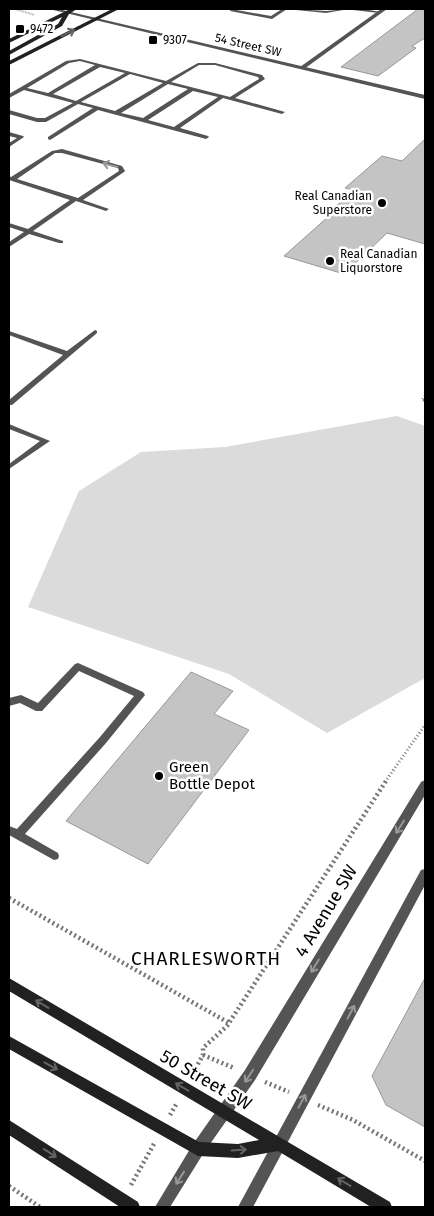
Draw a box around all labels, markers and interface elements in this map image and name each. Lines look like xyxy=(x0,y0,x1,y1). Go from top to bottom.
place label: 9472 xyxy=(30,22,53,36)
marker: 9472 xyxy=(14,23,26,35)
one-way arrow xyxy=(60,28,75,37)
street label: 54 Street SW xyxy=(213,31,283,59)
place label: 9307 xyxy=(163,33,187,47)
marker: 9307 xyxy=(147,34,159,46)
one-way arrow xyxy=(103,159,119,169)
place label: Real Canadian Superstore xyxy=(295,189,372,217)
marker: Real Canadian Superstore xyxy=(376,197,388,209)
place label: Real Canadian Liquorstore xyxy=(340,247,417,275)
marker: Real Canadian Liquorstore xyxy=(324,255,336,267)
place label: Green Bottle Depot xyxy=(169,758,256,793)
marker: Green Bottle Depot xyxy=(153,770,165,782)
one-way arrow xyxy=(394,819,404,833)
street label: 4 Avenue SW xyxy=(290,861,362,961)
district label: CHARLESWORTH xyxy=(131,947,281,970)
one-way arrow xyxy=(310,958,320,972)
one-way arrow xyxy=(36,999,50,1009)
one-way arrow xyxy=(346,1004,356,1019)
street label: 50 Street SW xyxy=(156,1045,256,1115)
one-way arrow xyxy=(44,1061,59,1071)
one-way arrow xyxy=(243,1069,254,1083)
one-way arrow xyxy=(175,1082,190,1092)
one-way arrow xyxy=(298,1094,308,1109)
one-way arrow xyxy=(231,1146,247,1155)
one-way arrow xyxy=(42,1148,56,1158)
one-way arrow xyxy=(175,1171,185,1185)
one-way arrow xyxy=(337,1177,351,1187)

